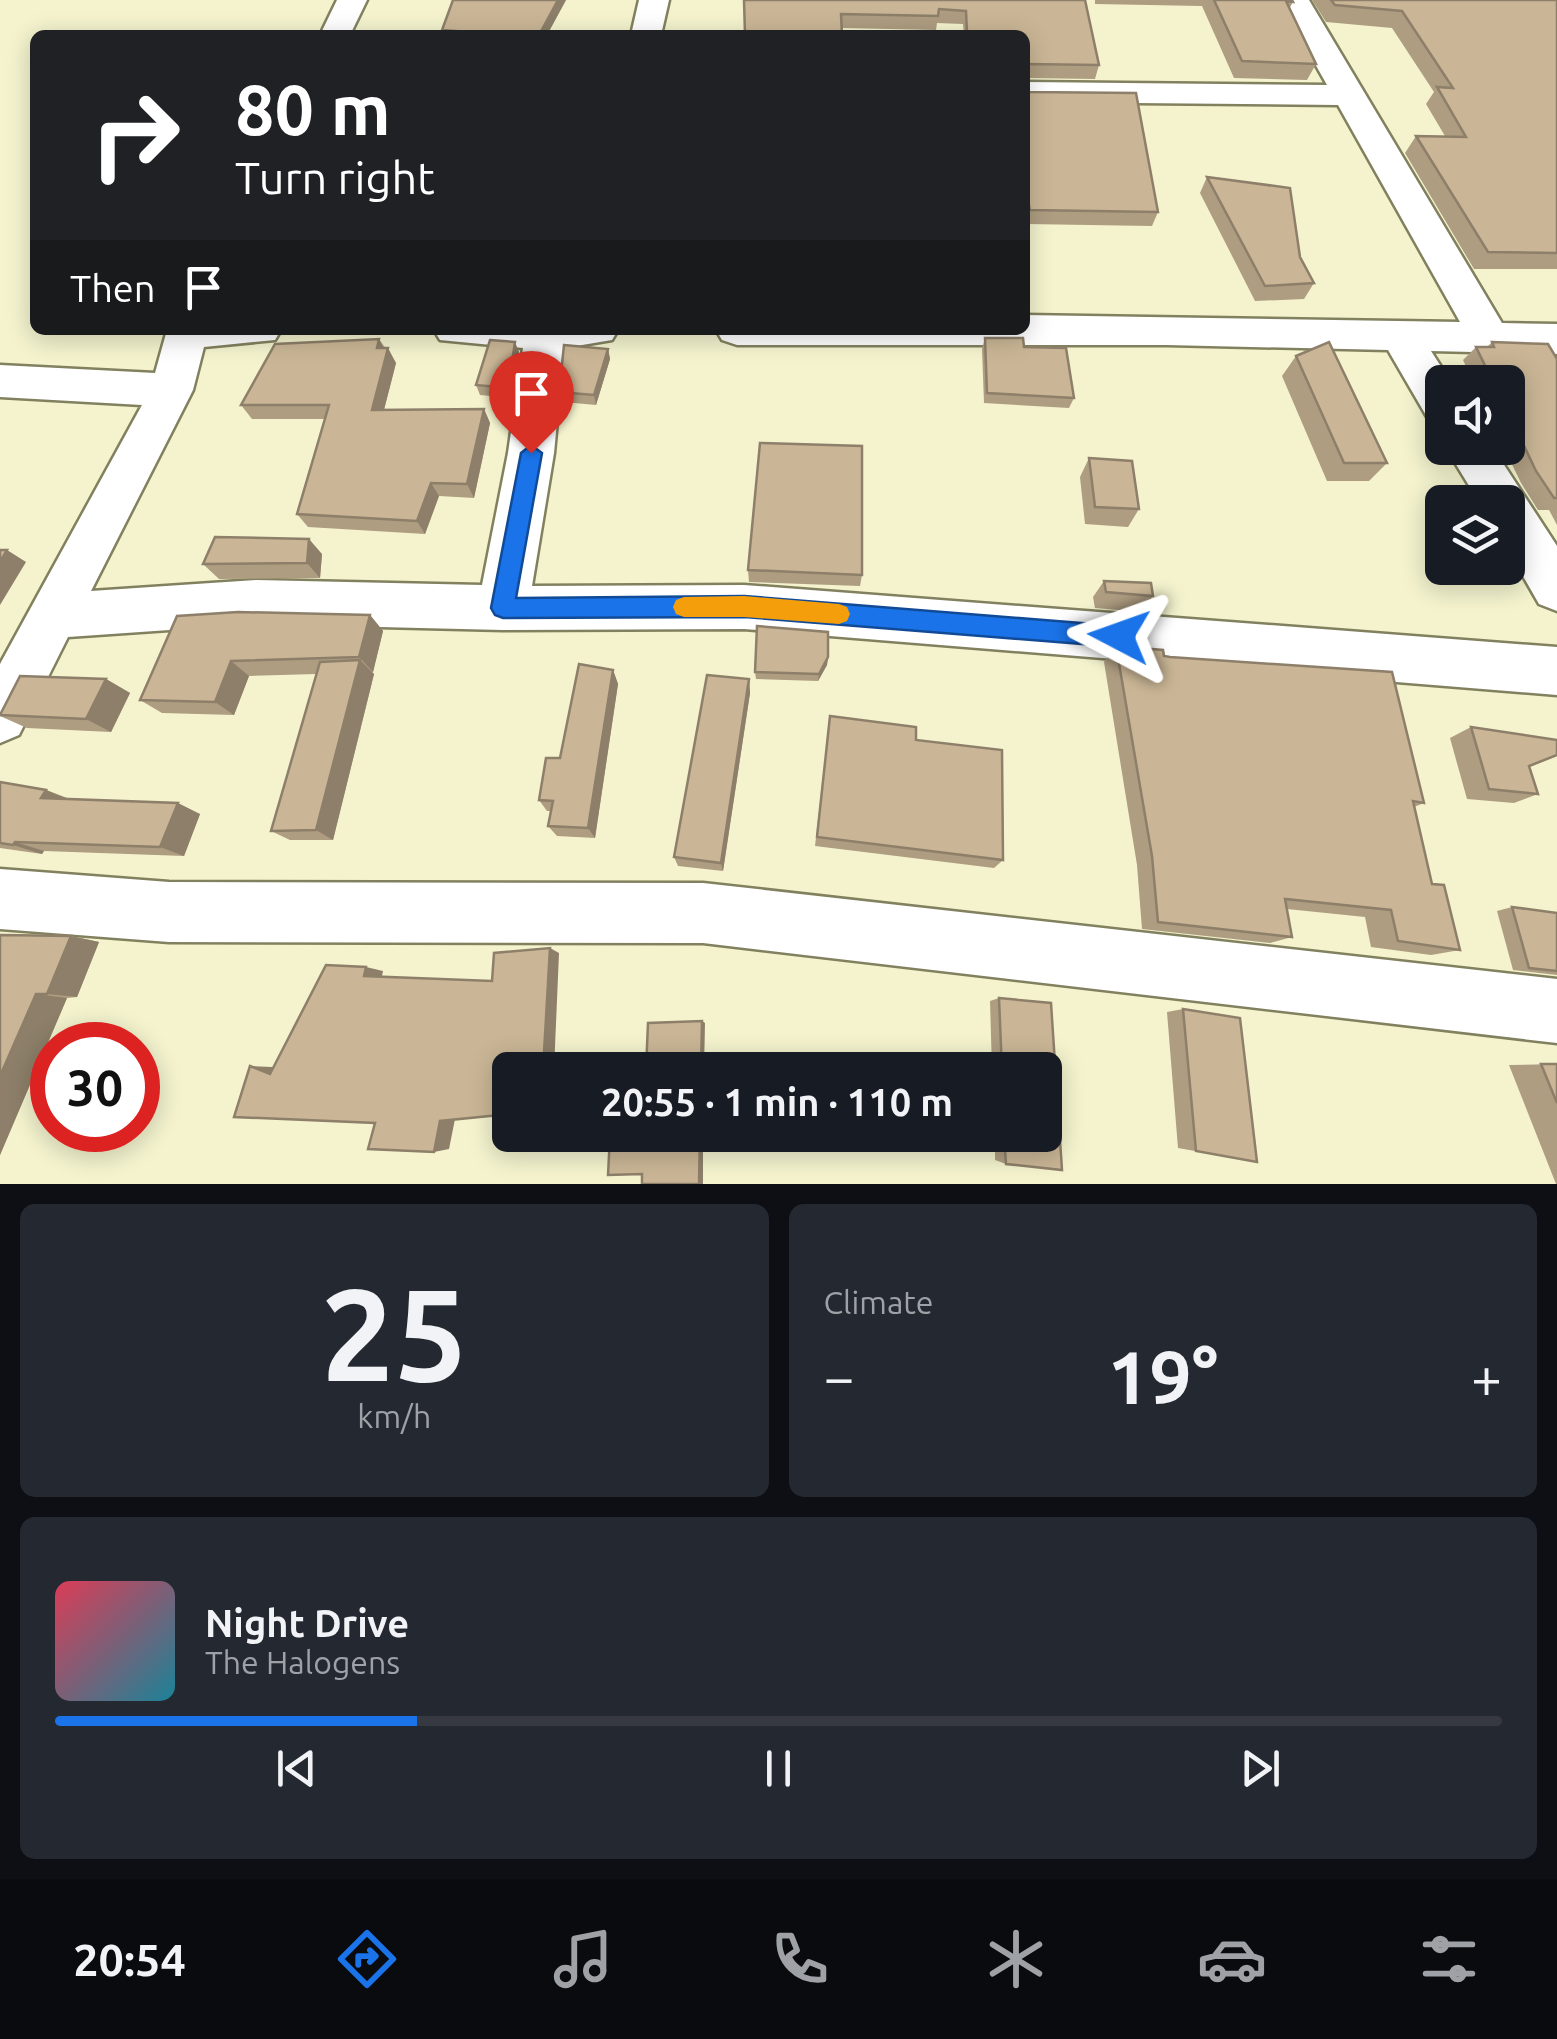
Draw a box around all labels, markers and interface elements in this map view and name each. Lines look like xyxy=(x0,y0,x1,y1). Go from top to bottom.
icon: right xyxy=(70,70,200,200)
text: 80 m xyxy=(235,70,391,148)
text: Turn right xyxy=(235,152,435,203)
icon: arrive xyxy=(176,260,231,315)
text: Then xyxy=(70,267,156,309)
pin xyxy=(489,351,574,454)
map controls xyxy=(1425,365,1525,585)
button: sound xyxy=(1425,365,1525,465)
icon: arrive xyxy=(504,366,559,421)
button: layers xyxy=(1425,485,1525,585)
position arrow xyxy=(1067,584,1171,688)
speed limit sign: 30 xyxy=(30,1022,160,1152)
text: 20:55 · 1 min · 110 m xyxy=(601,1081,953,1123)
text: 25 xyxy=(321,1260,468,1406)
text: Climate xyxy=(824,1284,934,1320)
text: 19° xyxy=(1107,1334,1218,1418)
text: − xyxy=(824,1346,855,1407)
text: + xyxy=(1471,1346,1502,1407)
text: km/h xyxy=(357,1398,431,1434)
text: Night Drive xyxy=(205,1602,409,1644)
text: The Halogens xyxy=(205,1644,400,1680)
icon: previous xyxy=(269,1741,324,1796)
icon: pause xyxy=(751,1741,806,1796)
icon: next xyxy=(1233,1741,1288,1796)
icon: directions xyxy=(332,1924,402,1994)
icon: music xyxy=(548,1924,618,1994)
icon: phone xyxy=(765,1924,835,1994)
icon: climate xyxy=(981,1924,1051,1994)
icon: car xyxy=(1197,1924,1267,1994)
icon: filters xyxy=(1414,1924,1484,1994)
text: 20:54 xyxy=(73,1934,186,1985)

